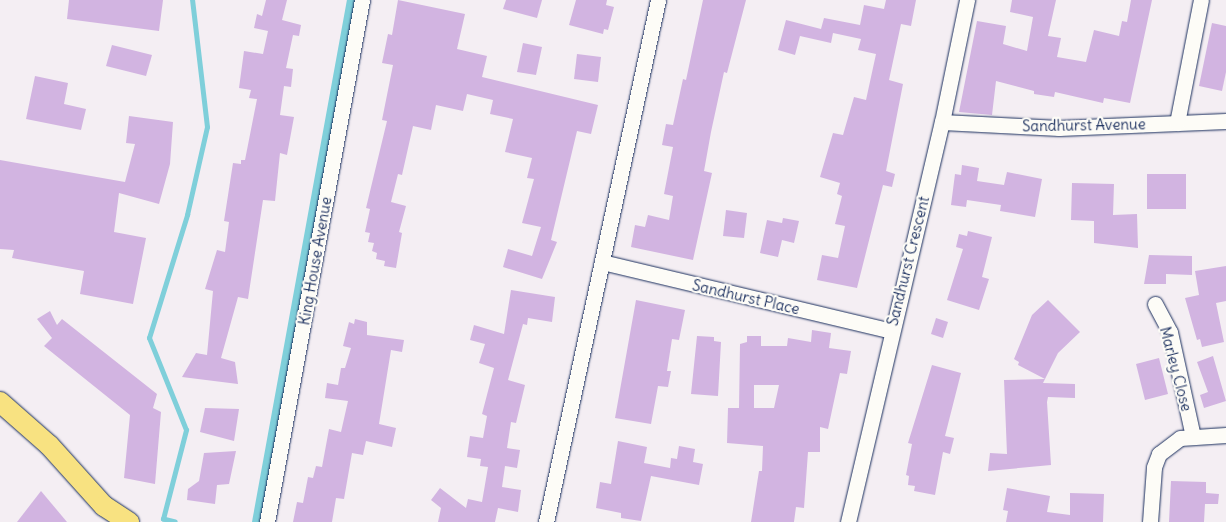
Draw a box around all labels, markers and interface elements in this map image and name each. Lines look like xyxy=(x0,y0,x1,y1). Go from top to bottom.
street label: Sandhurst Avenue xyxy=(1022,115,1146,135)
street label: Sandhurst Crescent xyxy=(883,194,933,328)
street label: King House Avenue xyxy=(295,195,335,327)
street label: Sandhurst Place xyxy=(691,276,801,318)
street label: Marley Close xyxy=(1156,325,1196,413)

